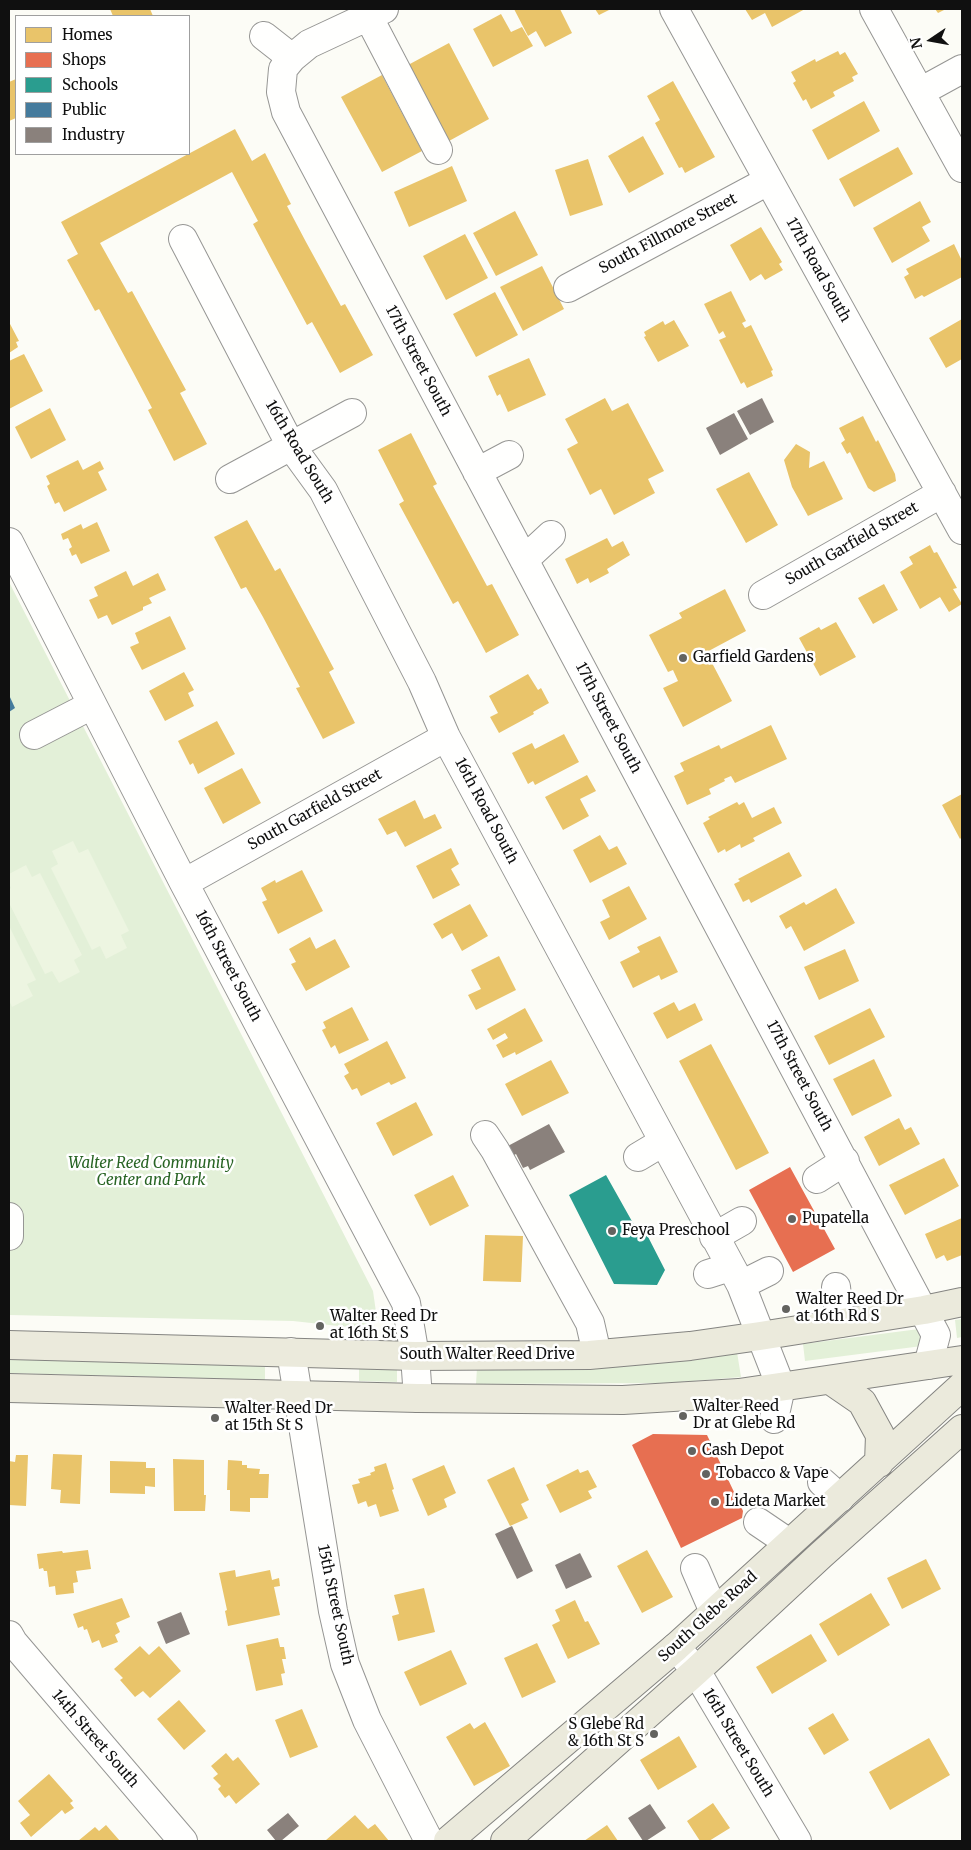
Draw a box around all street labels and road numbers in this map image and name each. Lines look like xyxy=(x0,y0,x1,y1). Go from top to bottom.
street label: South Fillmore Street xyxy=(596,190,740,278)
street label: 17th Road South xyxy=(782,215,854,325)
street label: 17th Street South xyxy=(381,303,455,419)
street label: 16th Road South xyxy=(261,397,337,507)
street label: South Garfield Street xyxy=(782,499,922,589)
street label: 17th Street South xyxy=(571,660,645,776)
street label: 16th Road South xyxy=(451,755,521,867)
street label: South Garfield Street xyxy=(245,766,385,854)
street label: 16th Street South xyxy=(191,907,265,1025)
street label: 17th Street South xyxy=(762,1018,836,1134)
street label: South Walter Reed Drive xyxy=(400,1346,574,1364)
street label: 15th Street South xyxy=(313,1543,357,1667)
street label: South Glebe Road xyxy=(655,1568,761,1666)
street label: 16th Street South xyxy=(698,1685,778,1801)
street label: 14th Street South xyxy=(48,1687,142,1791)

